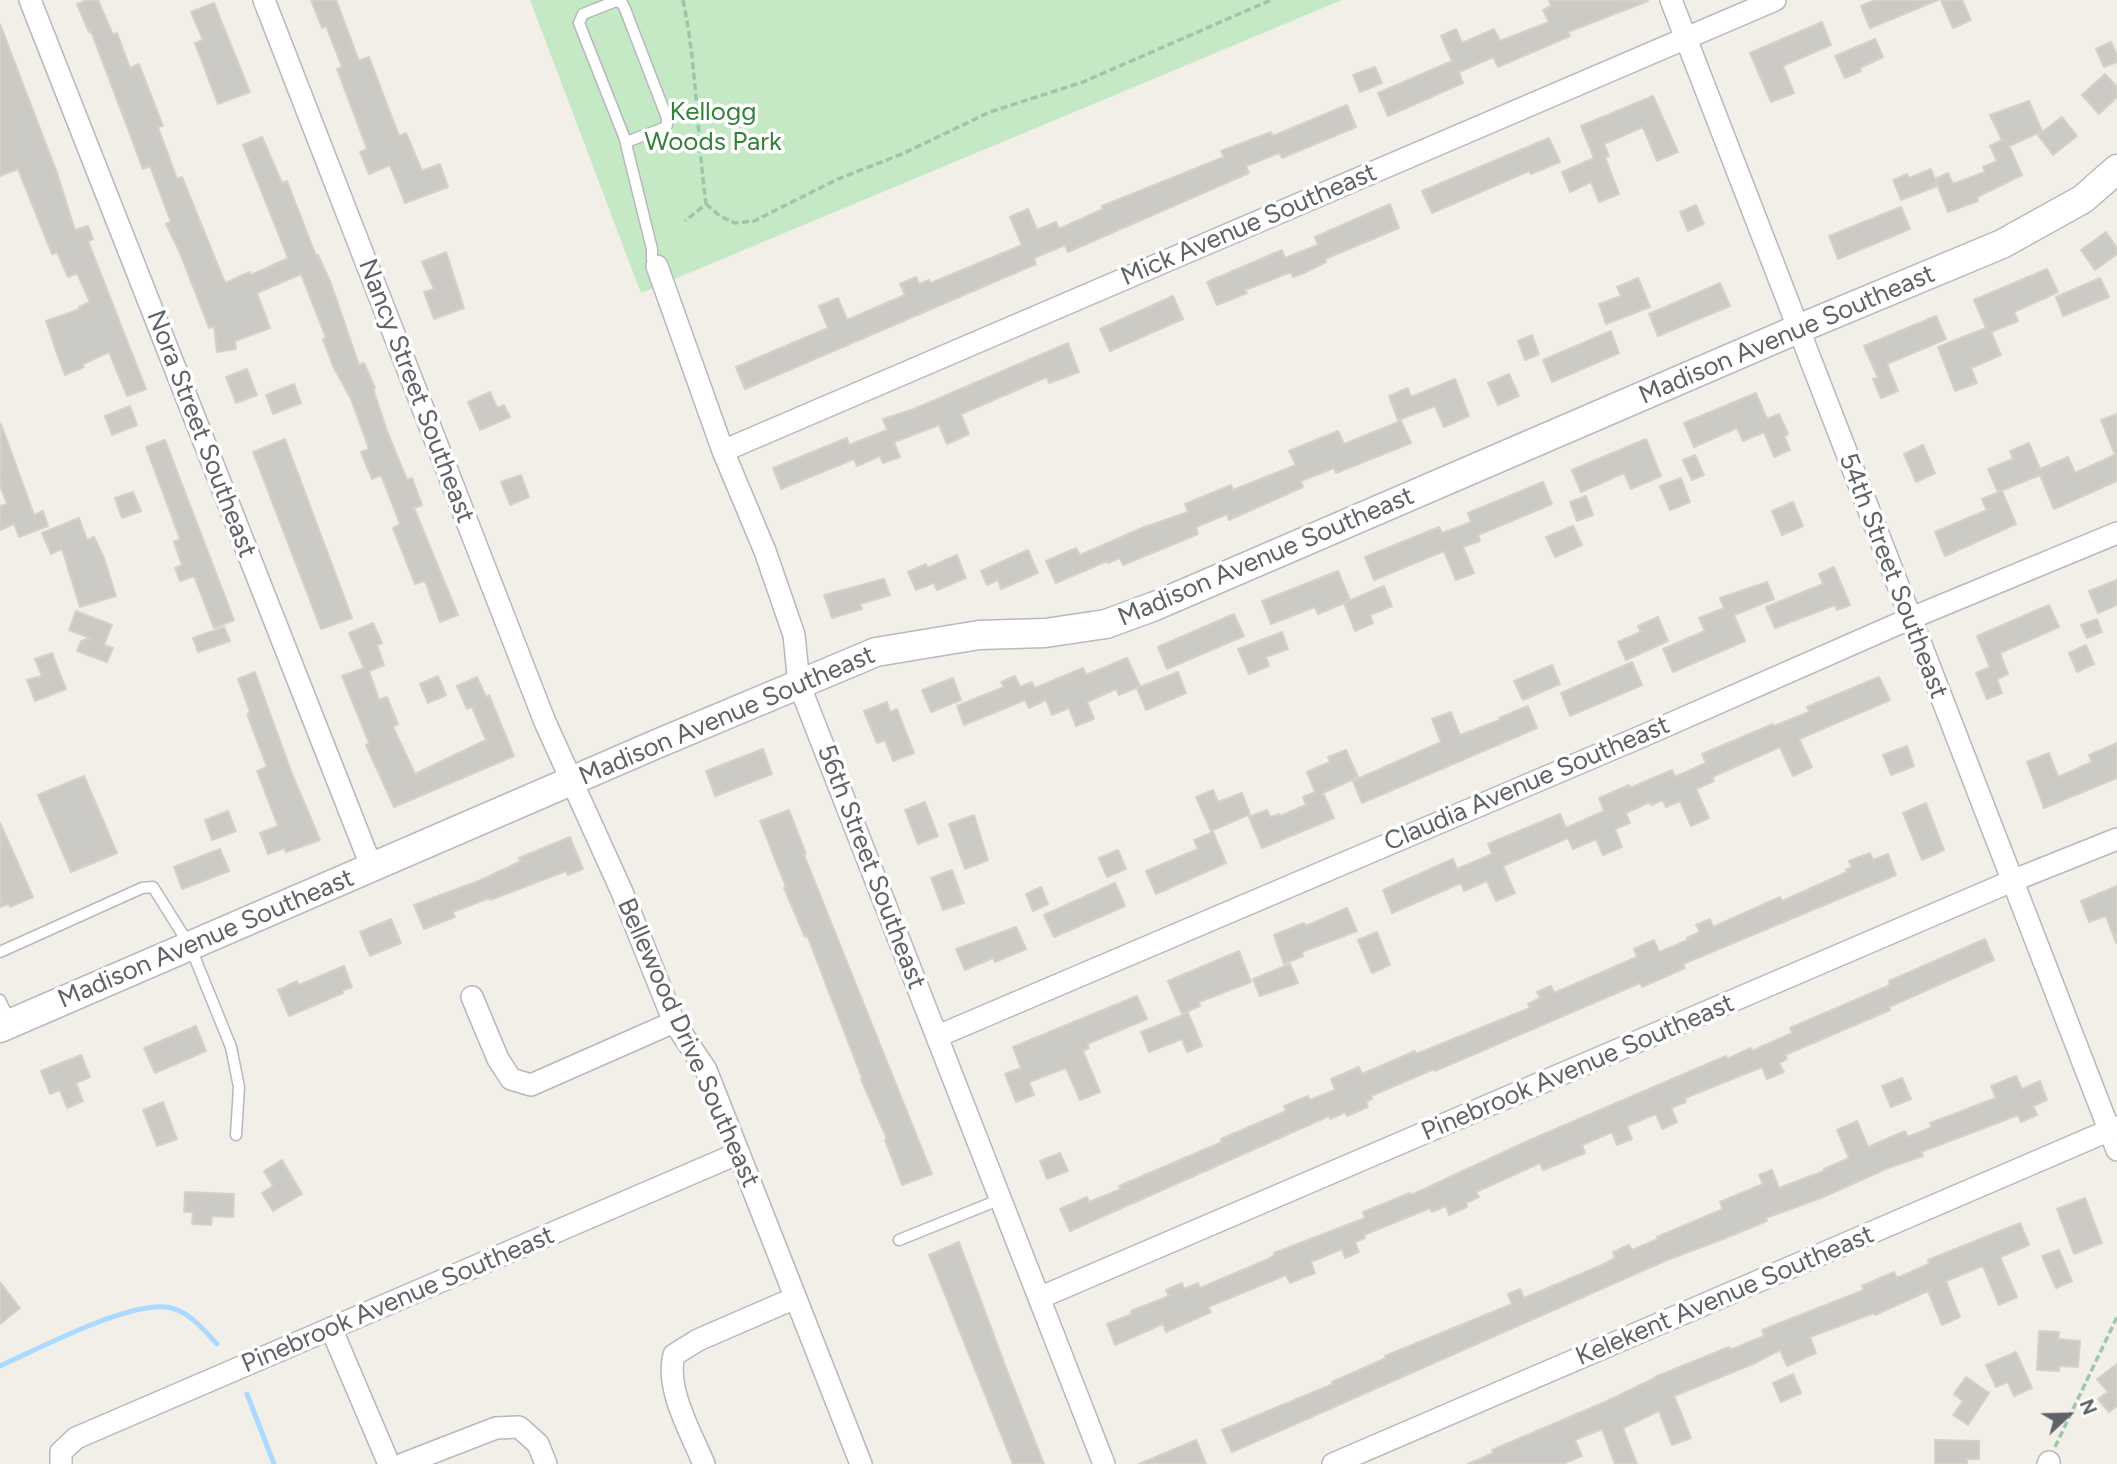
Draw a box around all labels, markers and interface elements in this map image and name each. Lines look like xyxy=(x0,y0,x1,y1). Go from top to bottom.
park label: Kellogg Woods Park xyxy=(644,96,782,158)
street label: Mick Avenue Southeast xyxy=(1116,157,1382,293)
street label: Nancy Street Southeast xyxy=(351,255,481,527)
street label: Madison Avenue Southeast xyxy=(1634,258,1940,412)
street label: Nora Street Southeast xyxy=(139,306,263,562)
street label: 54th Street Southeast xyxy=(1832,449,1954,703)
street label: Madison Avenue Southeast xyxy=(1113,480,1419,634)
street label: Madison Avenue Southeast xyxy=(574,639,880,793)
street label: Claudia Avenue Southeast xyxy=(1380,710,1674,858)
street label: 56th Street Southeast xyxy=(810,741,932,993)
street label: Madison Avenue Southeast xyxy=(53,862,359,1016)
street label: Bellewood Drive Southeast xyxy=(610,894,766,1192)
street label: Pinebrook Avenue Southeast xyxy=(1417,988,1739,1148)
street label: Kelekent Avenue Southeast xyxy=(1571,1219,1879,1373)
street label: Pinebrook Avenue Southeast xyxy=(237,1220,559,1380)
north arrow xyxy=(2033,1380,2103,1450)
text: N xyxy=(2075,1396,2101,1418)

